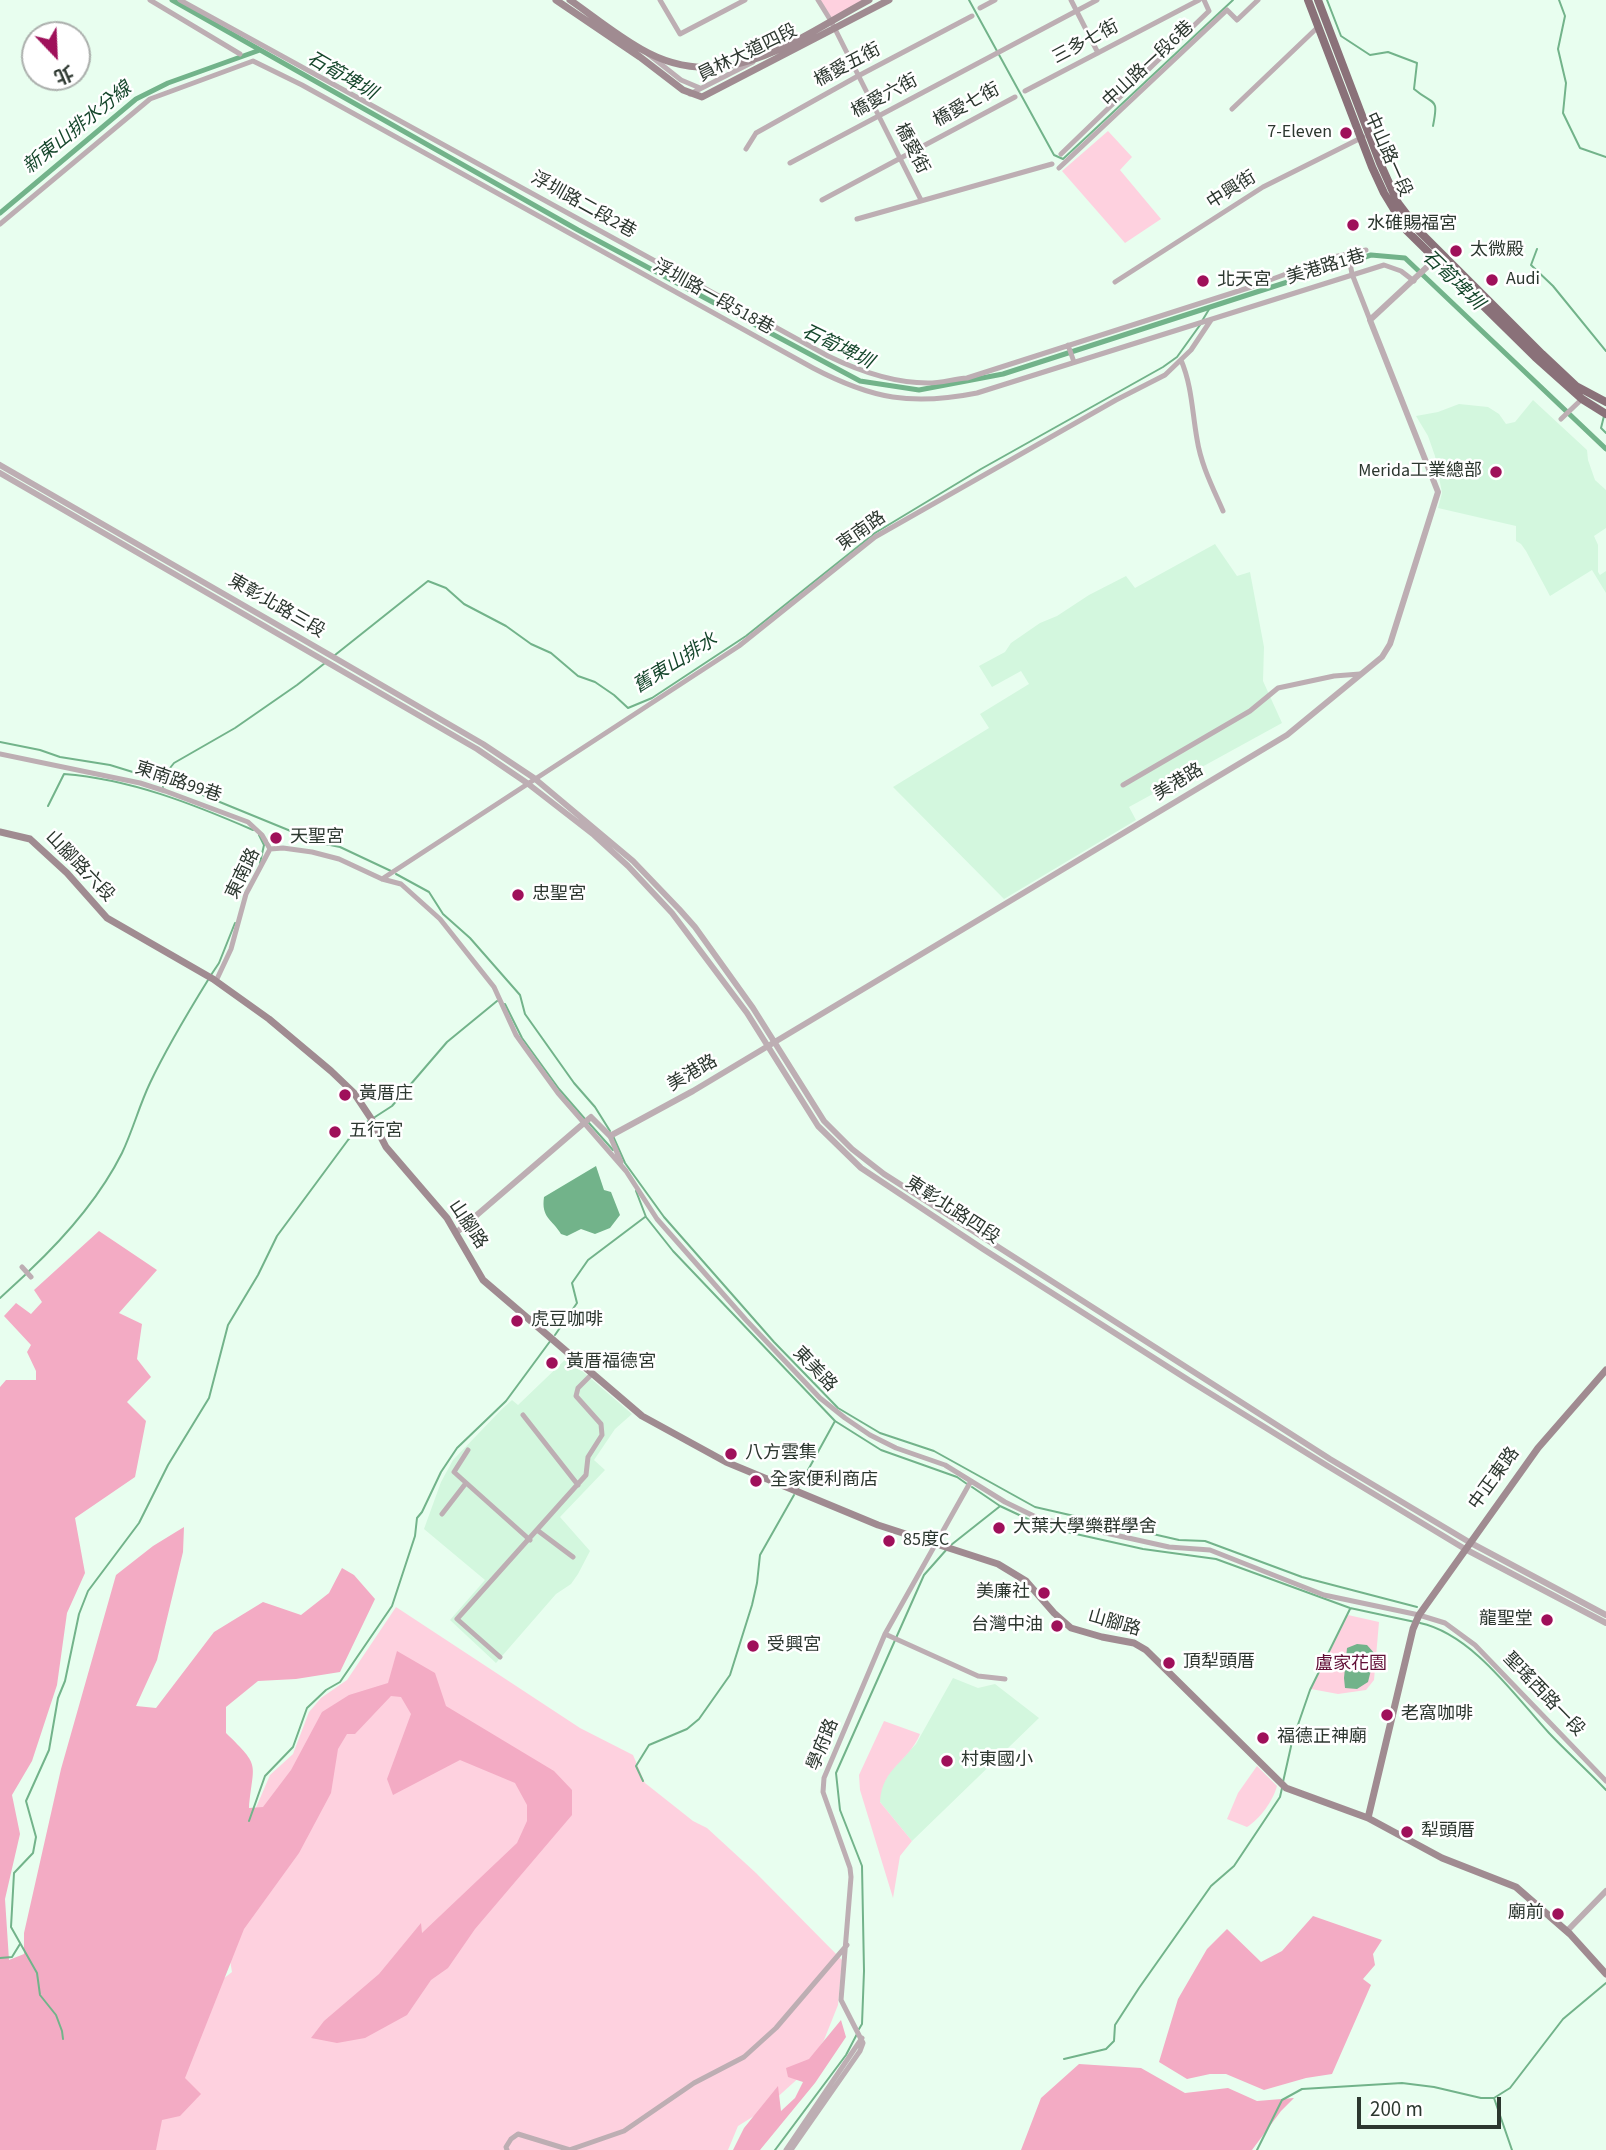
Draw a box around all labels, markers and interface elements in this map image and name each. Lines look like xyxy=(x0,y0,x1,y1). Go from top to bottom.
street label: 三多七街 xyxy=(1049,17,1123,69)
street label: 中山路一段6巷 xyxy=(1099,17,1199,113)
north arrow xyxy=(21,21,91,91)
street label: 員林大道四段 xyxy=(695,21,801,87)
street label: 橋愛五街 xyxy=(811,40,885,92)
water label: 石筍埤圳 xyxy=(302,48,380,106)
text: 北 xyxy=(50,58,78,90)
street label: 橋愛六街 xyxy=(848,71,922,123)
water label: 新東山排水分線 xyxy=(19,78,137,180)
street label: 橋愛七街 xyxy=(930,80,1004,132)
street label: 中山路一段 xyxy=(1359,109,1415,201)
street label: 橋愛街 xyxy=(889,120,933,178)
place label: 7-Eleven xyxy=(1267,122,1332,144)
marker: 7-Eleven xyxy=(1338,125,1354,141)
street label: 浮圳路二段2巷 xyxy=(527,168,639,244)
street label: 中興街 xyxy=(1203,168,1261,214)
place label: 水碓賜福宮 xyxy=(1367,214,1457,236)
marker: 水碓賜福宮 xyxy=(1345,217,1361,233)
place label: 太微殿 xyxy=(1470,240,1524,262)
marker: 太微殿 xyxy=(1448,243,1464,259)
street label: 美港路1巷 xyxy=(1284,246,1368,290)
water label: 石筍埤圳 xyxy=(1417,246,1487,316)
street label: 浮圳路一段518巷 xyxy=(649,256,777,340)
place label: Audi xyxy=(1506,269,1540,291)
place label: 北天宮 xyxy=(1217,270,1271,292)
marker: Audi xyxy=(1484,272,1500,288)
marker: 北天宮 xyxy=(1195,273,1211,289)
water label: 石筍埤圳 xyxy=(798,321,876,375)
place label: Merida工業總部 xyxy=(1358,461,1482,483)
marker: Merida工業總部 xyxy=(1488,464,1504,480)
street label: 東南路 xyxy=(834,508,890,556)
street label: 東彰北路三段 xyxy=(224,571,328,643)
water label: 舊東山排水 xyxy=(630,629,722,699)
street label: 東南路99巷 xyxy=(132,758,224,808)
street label: 美港路 xyxy=(1150,760,1208,806)
street label: 山腳路六段 xyxy=(40,827,118,907)
place label: 天聖宮 xyxy=(290,827,344,849)
marker: 天聖宮 xyxy=(268,830,284,846)
street label: 東南路 xyxy=(222,845,266,903)
place label: 忠聖宮 xyxy=(532,884,586,906)
marker: 忠聖宮 xyxy=(510,887,526,903)
street label: 美港路 xyxy=(664,1051,722,1097)
place label: 黃厝庄 xyxy=(359,1084,413,1106)
marker: 黃厝庄 xyxy=(337,1087,353,1103)
place label: 五行宮 xyxy=(349,1121,403,1143)
marker: 五行宮 xyxy=(327,1124,343,1140)
street label: 東彰北路四段 xyxy=(901,1173,1003,1249)
street label: 山腳路 xyxy=(443,1197,491,1253)
place label: 虎豆咖啡 xyxy=(531,1310,603,1332)
marker: 虎豆咖啡 xyxy=(509,1313,525,1329)
street label: 東美路 xyxy=(787,1343,841,1397)
place label: 黃厝福德宮 xyxy=(566,1352,656,1374)
marker: 黃厝福德宮 xyxy=(544,1355,560,1371)
place label: 八方雲集 xyxy=(745,1443,817,1465)
street label: 中正東路 xyxy=(1465,1444,1525,1514)
marker: 八方雲集 xyxy=(723,1446,739,1462)
place label: 全家便利商店 xyxy=(770,1470,878,1492)
marker: 全家便利商店 xyxy=(748,1473,764,1489)
place label: 大葉大學樂群學舍 xyxy=(1013,1517,1157,1539)
marker: 大葉大學樂群學舍 xyxy=(991,1520,1007,1536)
place label: 85度C xyxy=(903,1530,949,1552)
marker: 85度C xyxy=(881,1533,897,1549)
place label: 美廉社 xyxy=(976,1582,1030,1604)
marker: 美廉社 xyxy=(1036,1585,1052,1601)
street label: 山腳路 xyxy=(1085,1606,1143,1642)
place label: 龍聖堂 xyxy=(1479,1609,1533,1631)
marker: 龍聖堂 xyxy=(1539,1612,1555,1628)
place label: 台灣中油 xyxy=(971,1615,1043,1637)
marker: 台灣中油 xyxy=(1049,1618,1065,1634)
place label: 受興宮 xyxy=(767,1635,821,1657)
marker: 受興宮 xyxy=(745,1638,761,1654)
street label: 聖瑤西路一段 xyxy=(1498,1649,1588,1741)
place label: 頂犁頭厝 xyxy=(1183,1652,1255,1674)
park label: 盧家花園 xyxy=(1315,1654,1387,1676)
marker: 頂犁頭厝 xyxy=(1161,1655,1177,1671)
place label: 老窩咖啡 xyxy=(1401,1704,1473,1726)
marker: 老窩咖啡 xyxy=(1379,1707,1395,1723)
street label: 學府路 xyxy=(804,1716,844,1774)
place label: 福德正神廟 xyxy=(1277,1727,1367,1749)
marker: 福德正神廟 xyxy=(1255,1730,1271,1746)
place label: 村東國小 xyxy=(961,1750,1033,1772)
marker: 村東國小 xyxy=(939,1753,955,1769)
place label: 犁頭厝 xyxy=(1421,1821,1475,1843)
marker: 犁頭厝 xyxy=(1399,1824,1415,1840)
place label: 廟前 xyxy=(1508,1903,1544,1925)
marker: 廟前 xyxy=(1550,1906,1566,1922)
scale bar xyxy=(1361,2084,1504,2128)
text: 200 m xyxy=(1370,2094,1423,2124)

